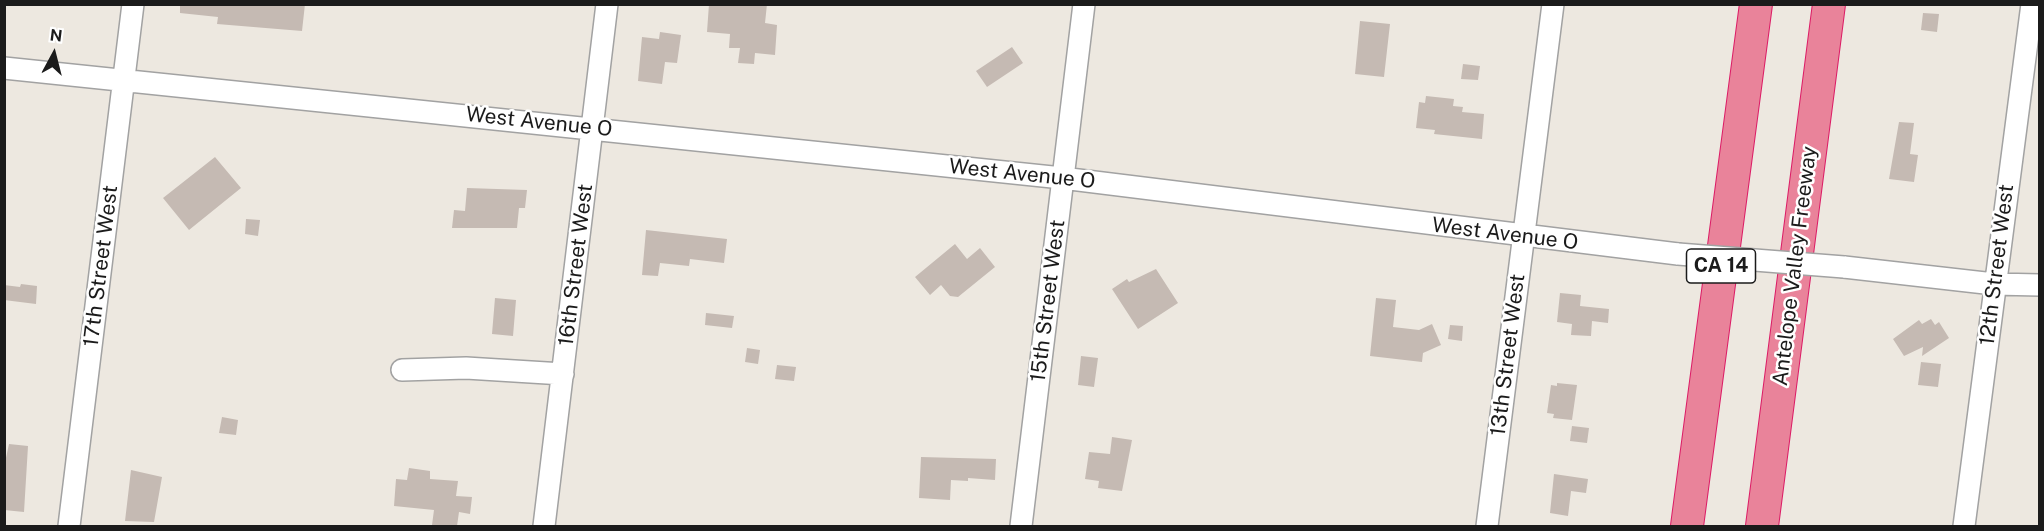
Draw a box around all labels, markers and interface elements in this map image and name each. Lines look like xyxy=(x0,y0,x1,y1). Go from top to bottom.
north arrow xyxy=(24,24,84,84)
text: N xyxy=(49,25,64,46)
street label: West Avenue O xyxy=(464,102,614,142)
street label: Antelope Valley Freeway xyxy=(1768,145,1822,387)
street label: West Avenue O xyxy=(947,154,1097,194)
street label: 16th Street West xyxy=(554,183,598,347)
street label: 12th Street West xyxy=(1975,183,2019,347)
street label: 17th Street West xyxy=(79,184,123,348)
street label: West Avenue O xyxy=(1430,213,1580,255)
street label: 15th Street West xyxy=(1026,218,1070,384)
road number: CA 14 xyxy=(1686,249,1756,283)
street label: 13th Street West xyxy=(1486,273,1530,437)

